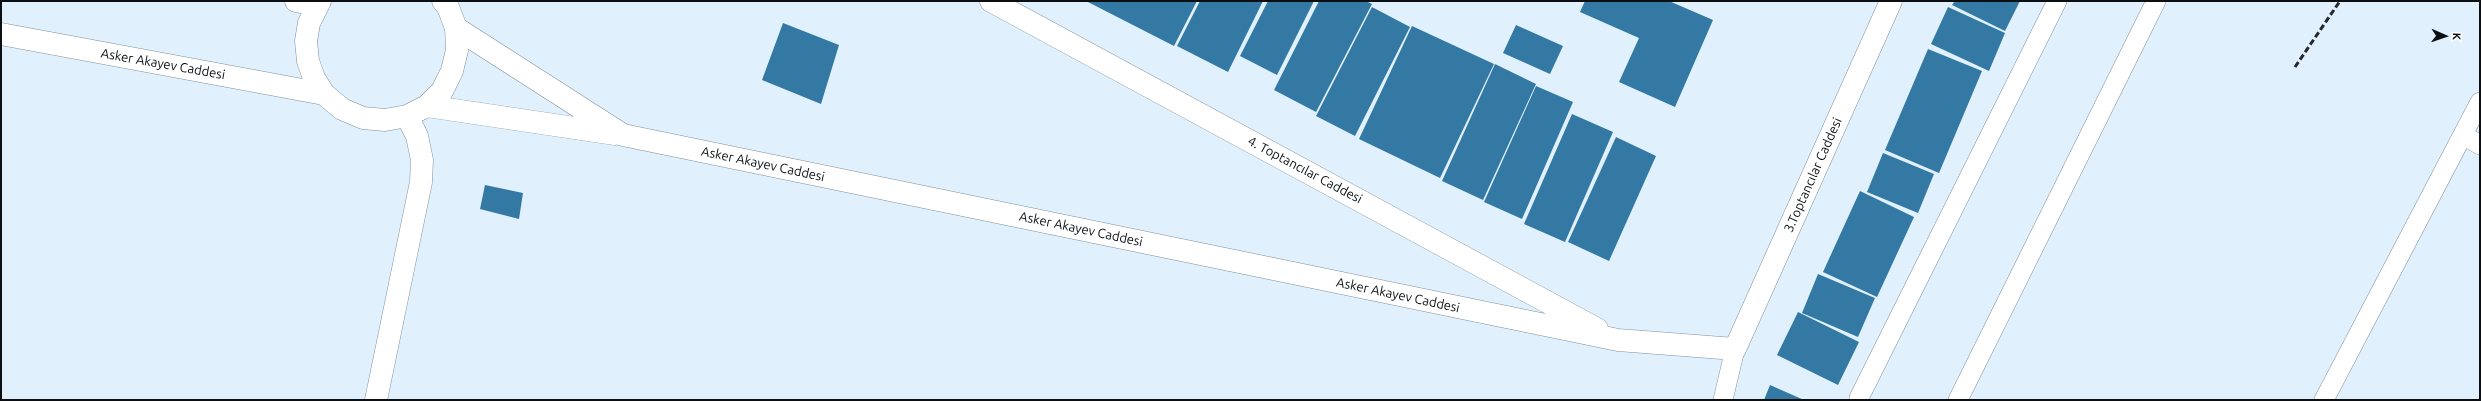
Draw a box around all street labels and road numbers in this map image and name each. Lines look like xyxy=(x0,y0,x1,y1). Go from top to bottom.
street label: Asker Akayev Caddesi xyxy=(100,45,226,83)
street label: 3.Toptancılar Caddesi xyxy=(1781,115,1845,235)
street label: 4. Toptancılar Caddesi xyxy=(1245,133,1365,207)
street label: Asker Akayev Caddesi xyxy=(700,143,826,185)
street label: Asker Akayev Caddesi xyxy=(1018,208,1144,250)
street label: Asker Akayev Caddesi xyxy=(1335,274,1461,316)

